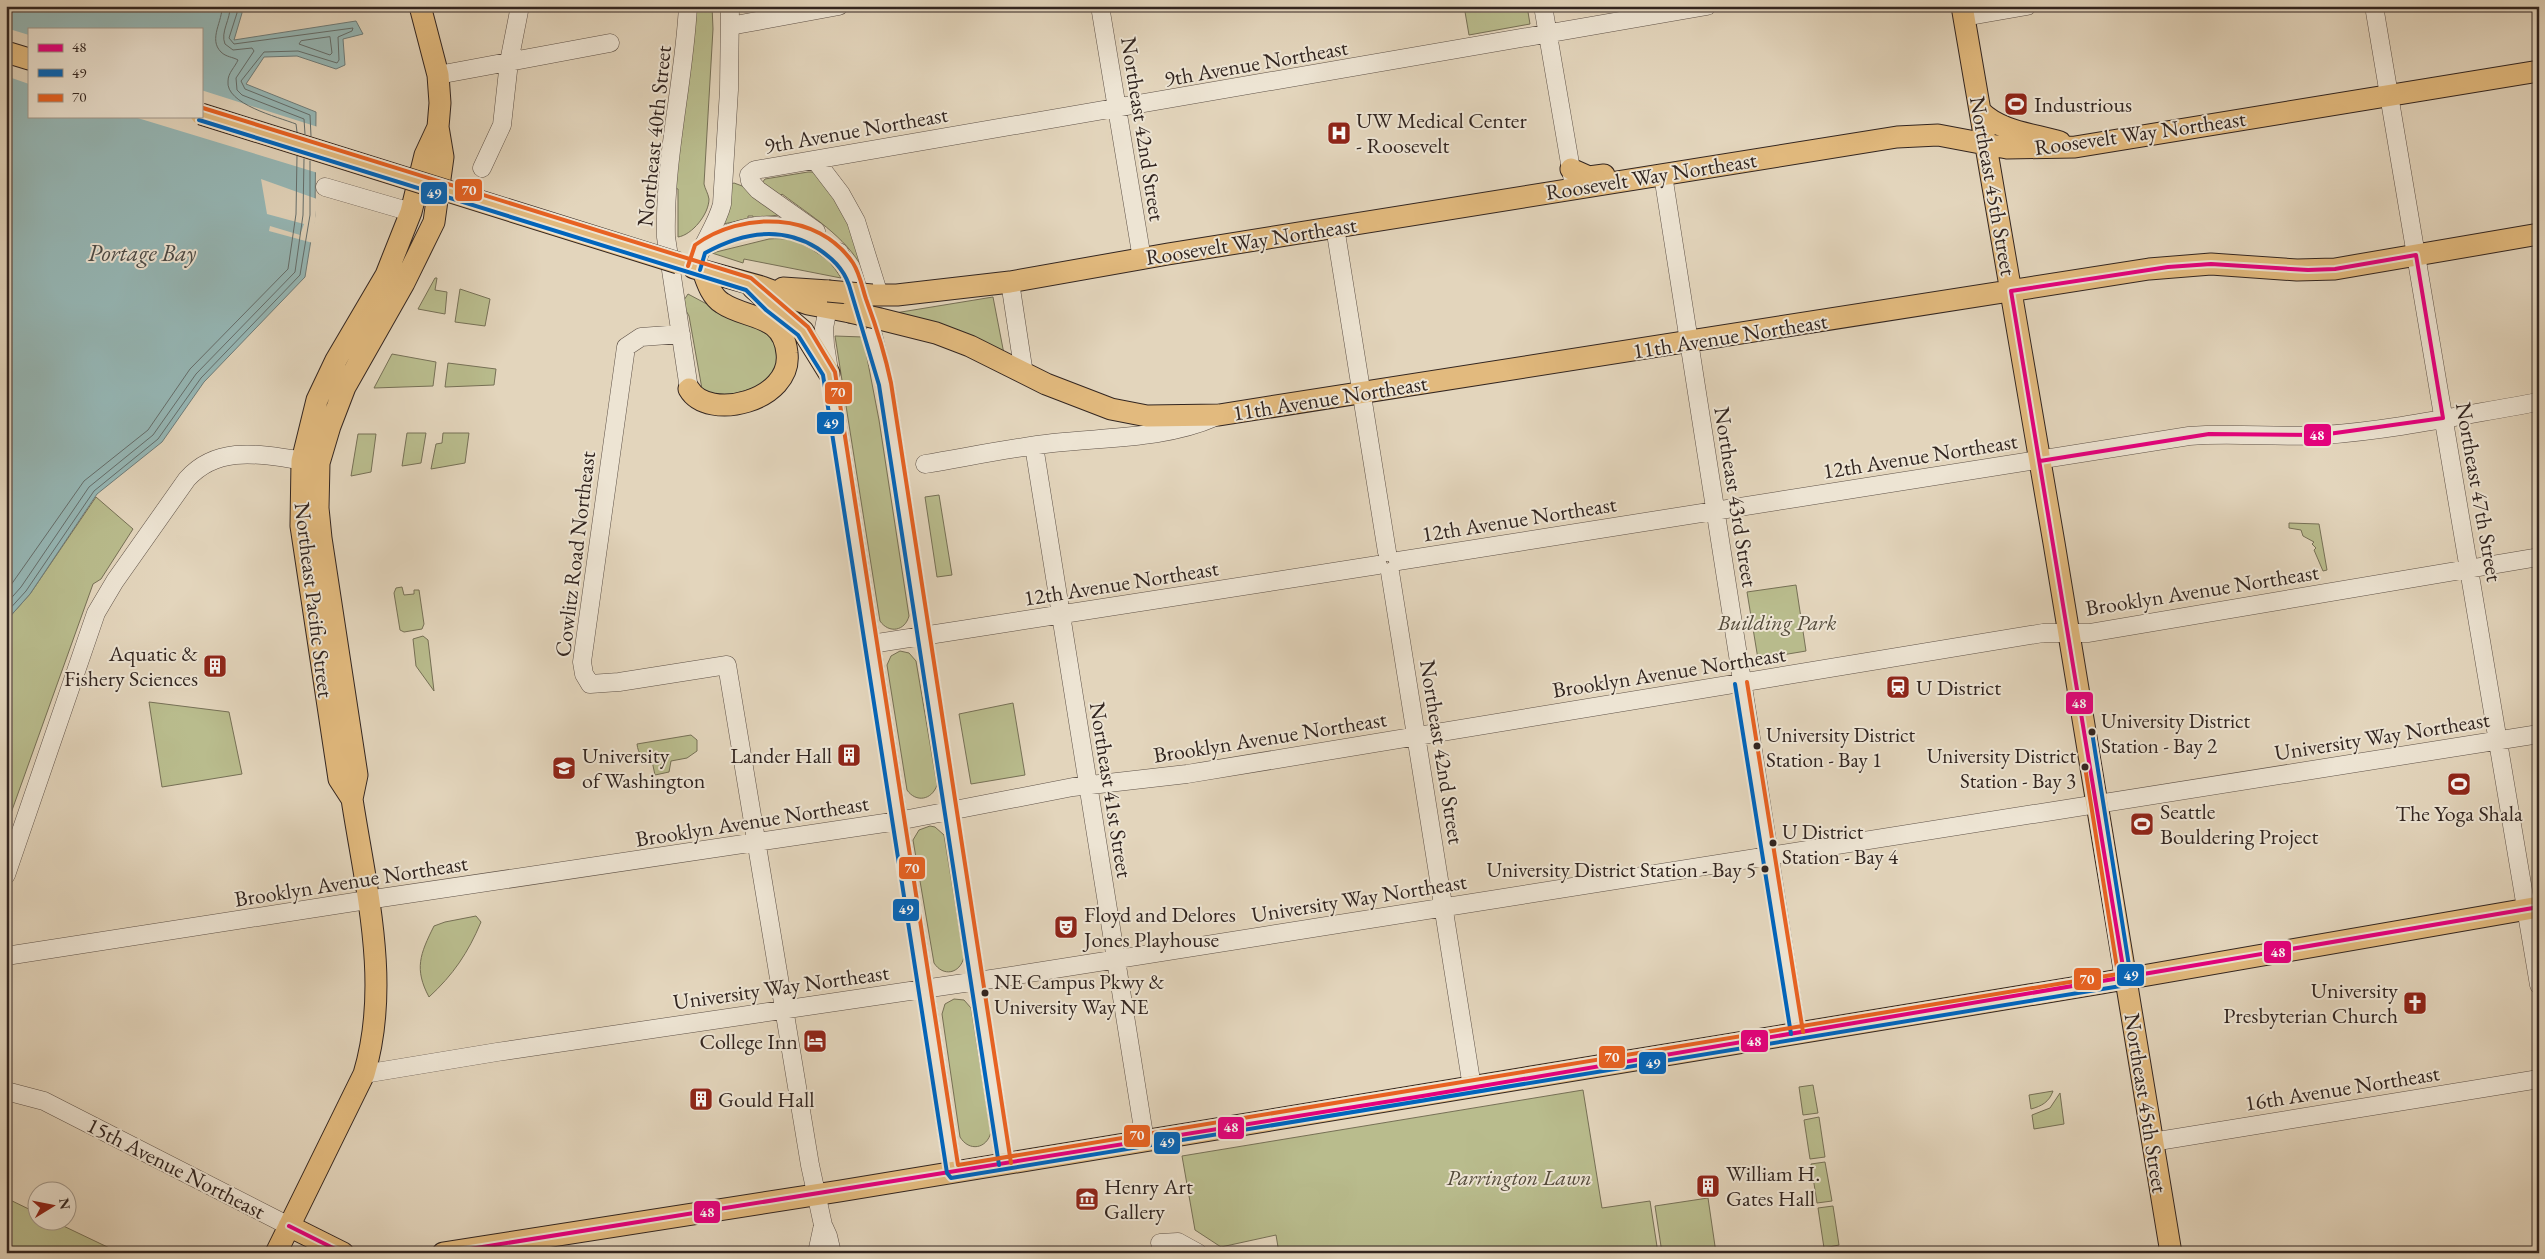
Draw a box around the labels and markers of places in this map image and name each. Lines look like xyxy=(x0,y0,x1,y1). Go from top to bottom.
place label: Industrious xyxy=(2034,90,2132,119)
sports icon: Industrious xyxy=(2003,91,2029,117)
place label: UW Medical Center - Roosevelt xyxy=(1356,106,1527,160)
hospital icon: UW Medical Center - Roosevelt xyxy=(1326,120,1352,146)
place label: Aquatic & Fishery Sciences xyxy=(64,639,198,693)
building icon: Aquatic & Fishery Sciences xyxy=(202,653,228,679)
place label: U District xyxy=(1916,673,2001,702)
station icon: U District xyxy=(1885,674,1911,700)
place label: University District Station - Bay 2 xyxy=(2101,707,2251,759)
place label: University District Station - Bay 1 xyxy=(1766,721,1916,773)
marker: University District Station - Bay 2 xyxy=(2087,727,2097,737)
place label: University of Washington xyxy=(582,741,706,795)
place label: Lander Hall xyxy=(730,741,832,770)
marker: University District Station - Bay 1 xyxy=(1752,741,1762,751)
building icon: Lander Hall xyxy=(836,742,862,768)
place label: University District Station - Bay 3 xyxy=(1927,742,2076,794)
school or university icon: University of Washington xyxy=(551,755,577,781)
marker: University District Station - Bay 3 xyxy=(2080,762,2090,772)
sports icon: The Yoga Shala xyxy=(2446,771,2472,797)
place label: Seattle Bouldering Project xyxy=(2160,797,2318,851)
place label: The Yoga Shala xyxy=(2395,799,2523,828)
sports icon: Seattle Bouldering Project xyxy=(2129,811,2155,837)
place label: U District Station - Bay 4 xyxy=(1782,818,1899,870)
marker: U District Station - Bay 4 xyxy=(1768,838,1778,848)
place label: University District Station - Bay 5 xyxy=(1487,856,1756,883)
marker: University District Station - Bay 5 xyxy=(1760,864,1770,874)
place label: Floyd and Delores Jones Playhouse xyxy=(1082,900,1236,954)
theatre icon: Floyd and Delores Jones Playhouse xyxy=(1053,914,1079,940)
place label: NE Campus Pkwy & University Way NE xyxy=(994,968,1164,1020)
place label: University Presbyterian Church xyxy=(2223,976,2398,1030)
marker: NE Campus Pkwy & University Way NE xyxy=(980,988,990,998)
church icon: University Presbyterian Church xyxy=(2402,990,2428,1016)
place label: College Inn xyxy=(699,1027,798,1056)
hotel icon: College Inn xyxy=(802,1028,828,1054)
place label: Gould Hall xyxy=(718,1085,815,1114)
building icon: Gould Hall xyxy=(688,1086,714,1112)
place label: William H. Gates Hall xyxy=(1726,1159,1820,1213)
place label: Henry Art Gallery xyxy=(1104,1172,1193,1226)
building icon: William H. Gates Hall xyxy=(1695,1173,1721,1199)
museum icon: Henry Art Gallery xyxy=(1074,1186,1100,1212)

